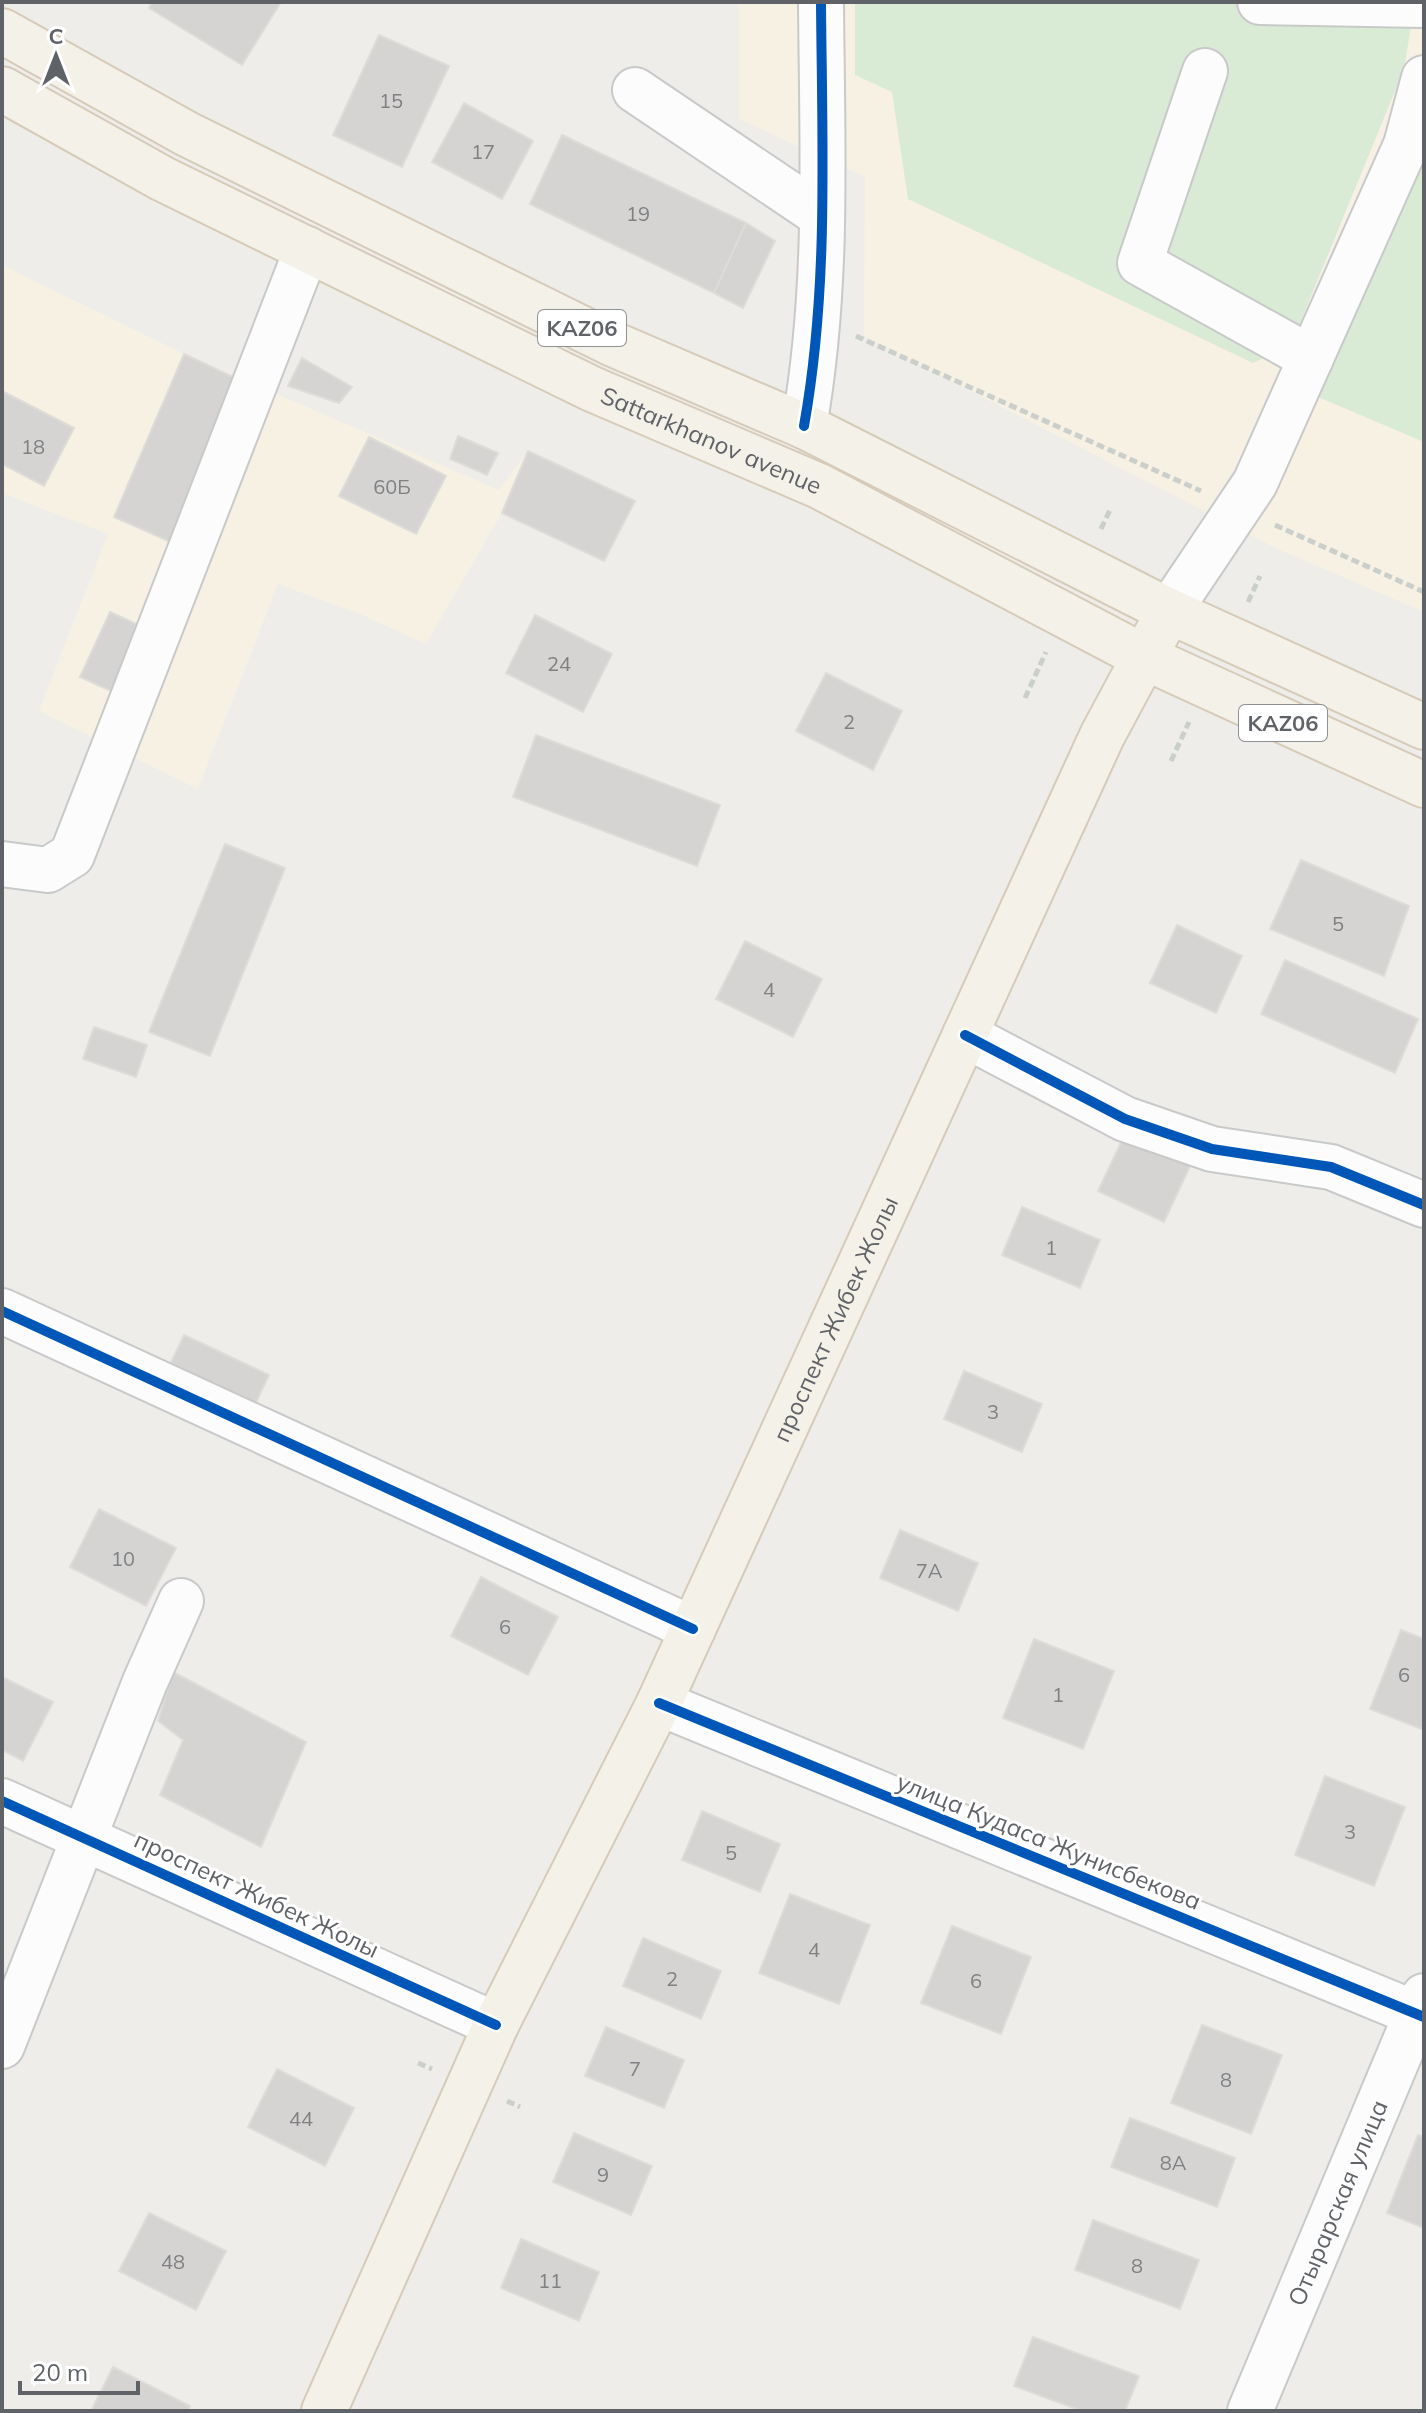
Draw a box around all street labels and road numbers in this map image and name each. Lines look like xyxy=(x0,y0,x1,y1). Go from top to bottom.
road number: KАZ06 xyxy=(538,310,626,346)
street label: Sattarkhanov avenue xyxy=(596,380,827,500)
road number: KАZ06 xyxy=(1239,705,1327,741)
street label: проспект Жибек Жолы xyxy=(766,1191,904,1446)
street label: улица Кудаса Жунисбекова xyxy=(892,1766,1206,1916)
street label: проспект Жибек Жолы xyxy=(130,1824,384,1964)
street label: Отырарская улица xyxy=(1281,2095,1394,2310)

